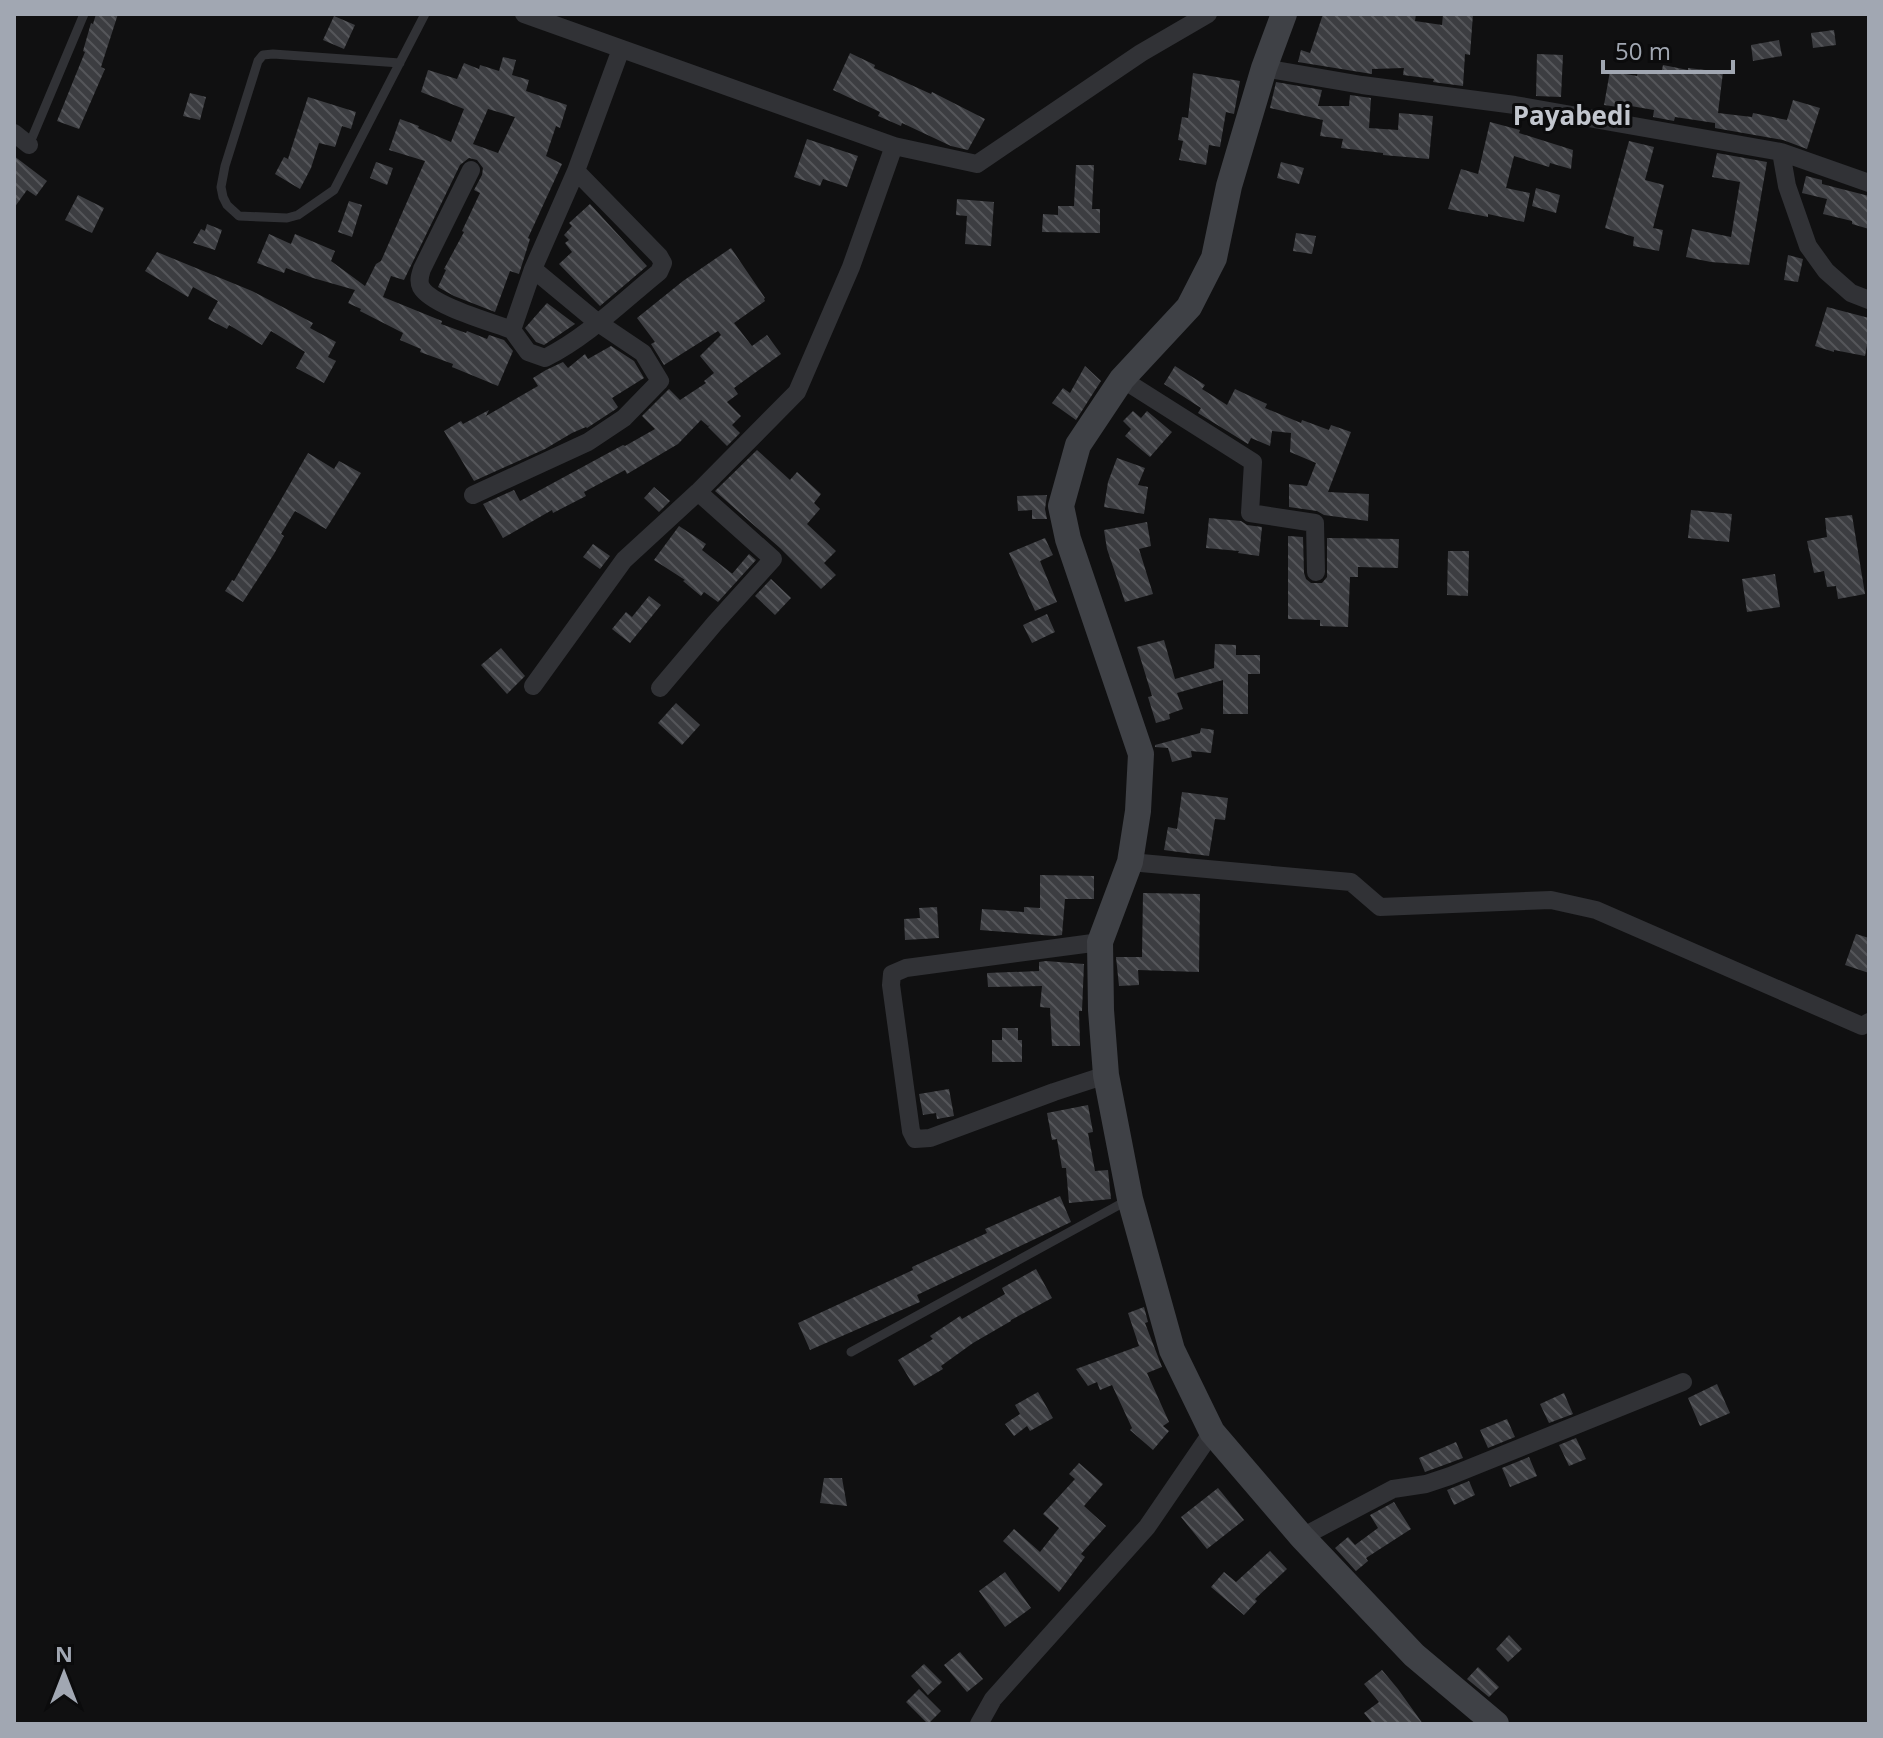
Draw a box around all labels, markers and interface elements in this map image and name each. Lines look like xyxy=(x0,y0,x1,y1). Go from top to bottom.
scale bar xyxy=(1603,24,1733,74)
text: 50 m xyxy=(1615,34,1671,67)
district label: Payabedi xyxy=(1513,97,1631,133)
north arrow xyxy=(24,1634,104,1714)
text: N xyxy=(55,1638,73,1668)

